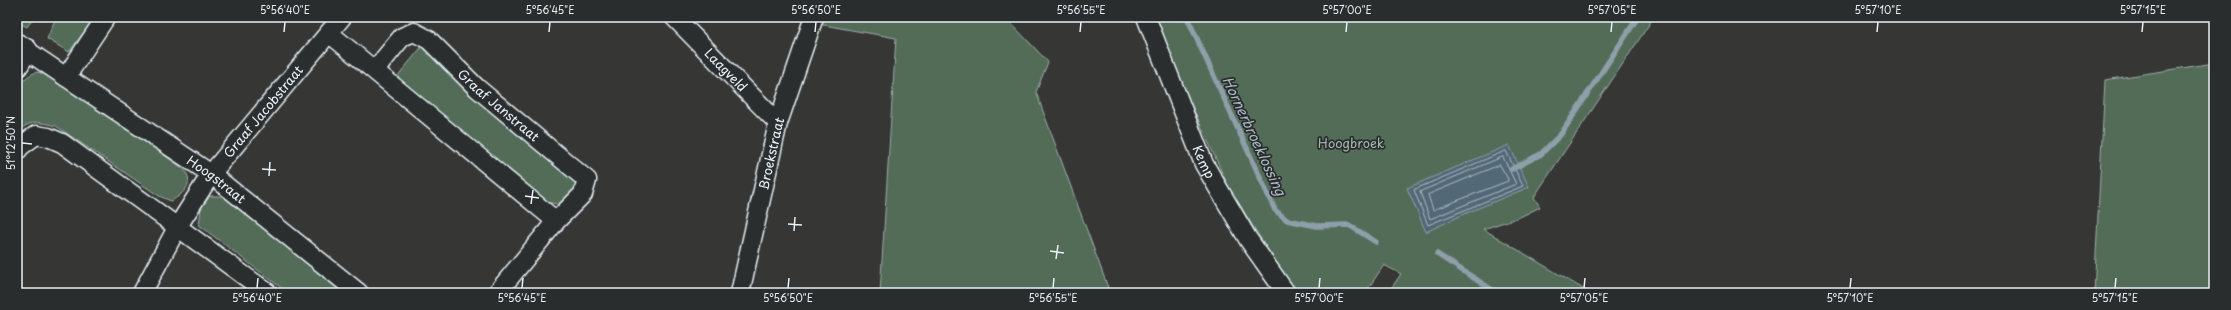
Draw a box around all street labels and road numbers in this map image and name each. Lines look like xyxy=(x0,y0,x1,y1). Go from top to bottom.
street label: Laagveld xyxy=(701,44,752,95)
street label: Graaf Jacobstraat xyxy=(218,61,307,162)
street label: Graaf Janstraat xyxy=(454,64,544,145)
street label: Broekstraat xyxy=(753,114,788,192)
street label: Kemp xyxy=(1189,142,1220,182)
street label: Hoogstraat xyxy=(183,151,250,208)

